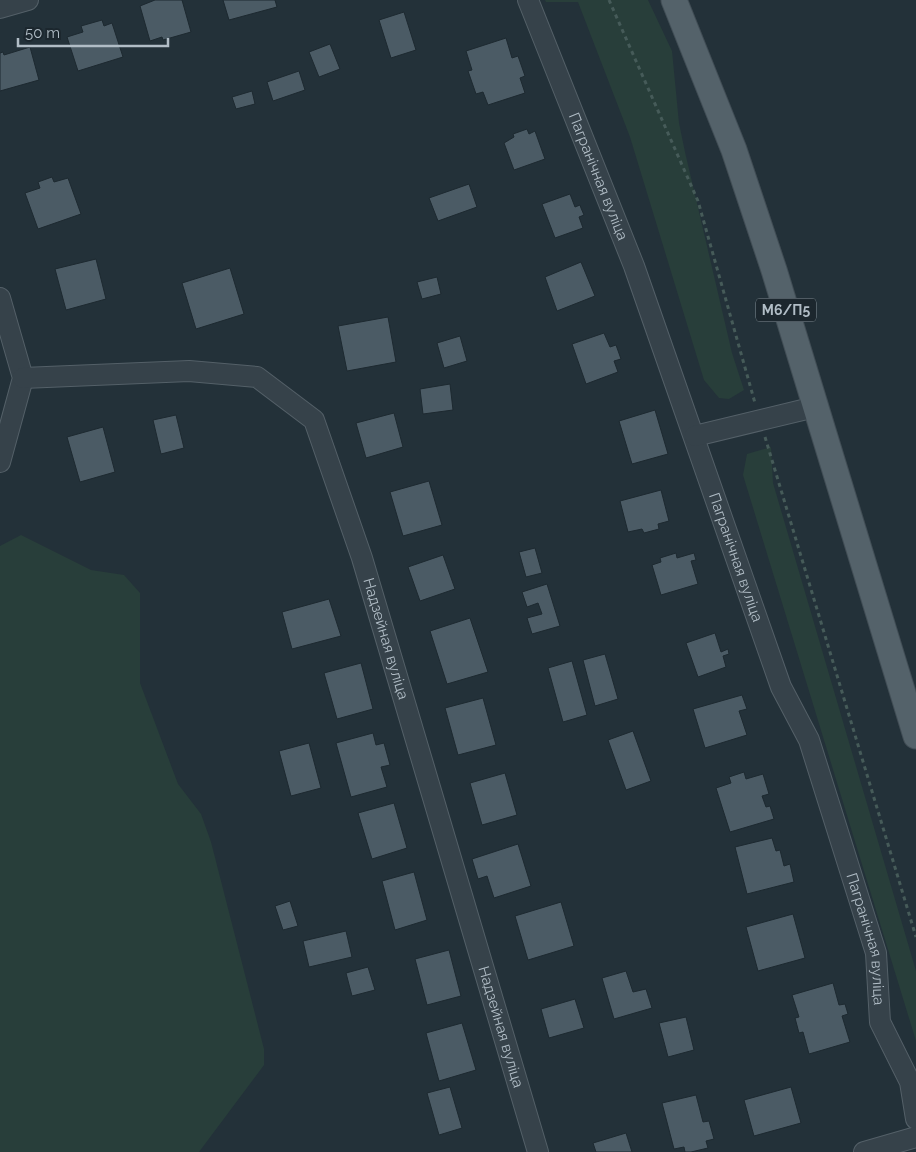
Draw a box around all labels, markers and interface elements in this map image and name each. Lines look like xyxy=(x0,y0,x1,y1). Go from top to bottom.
scale bar xyxy=(18,15,168,47)
text: 50 m xyxy=(25,24,60,42)
street label: Пагранічная вуліца xyxy=(565,110,632,243)
road number: М6/П5 xyxy=(756,298,816,322)
street label: Пагранічная вуліца xyxy=(705,490,767,624)
street label: Надзейная вуліца xyxy=(359,576,412,702)
street label: Пагранічная вуліца xyxy=(842,871,888,1006)
street label: Надзейная вуліца xyxy=(474,964,527,1090)

